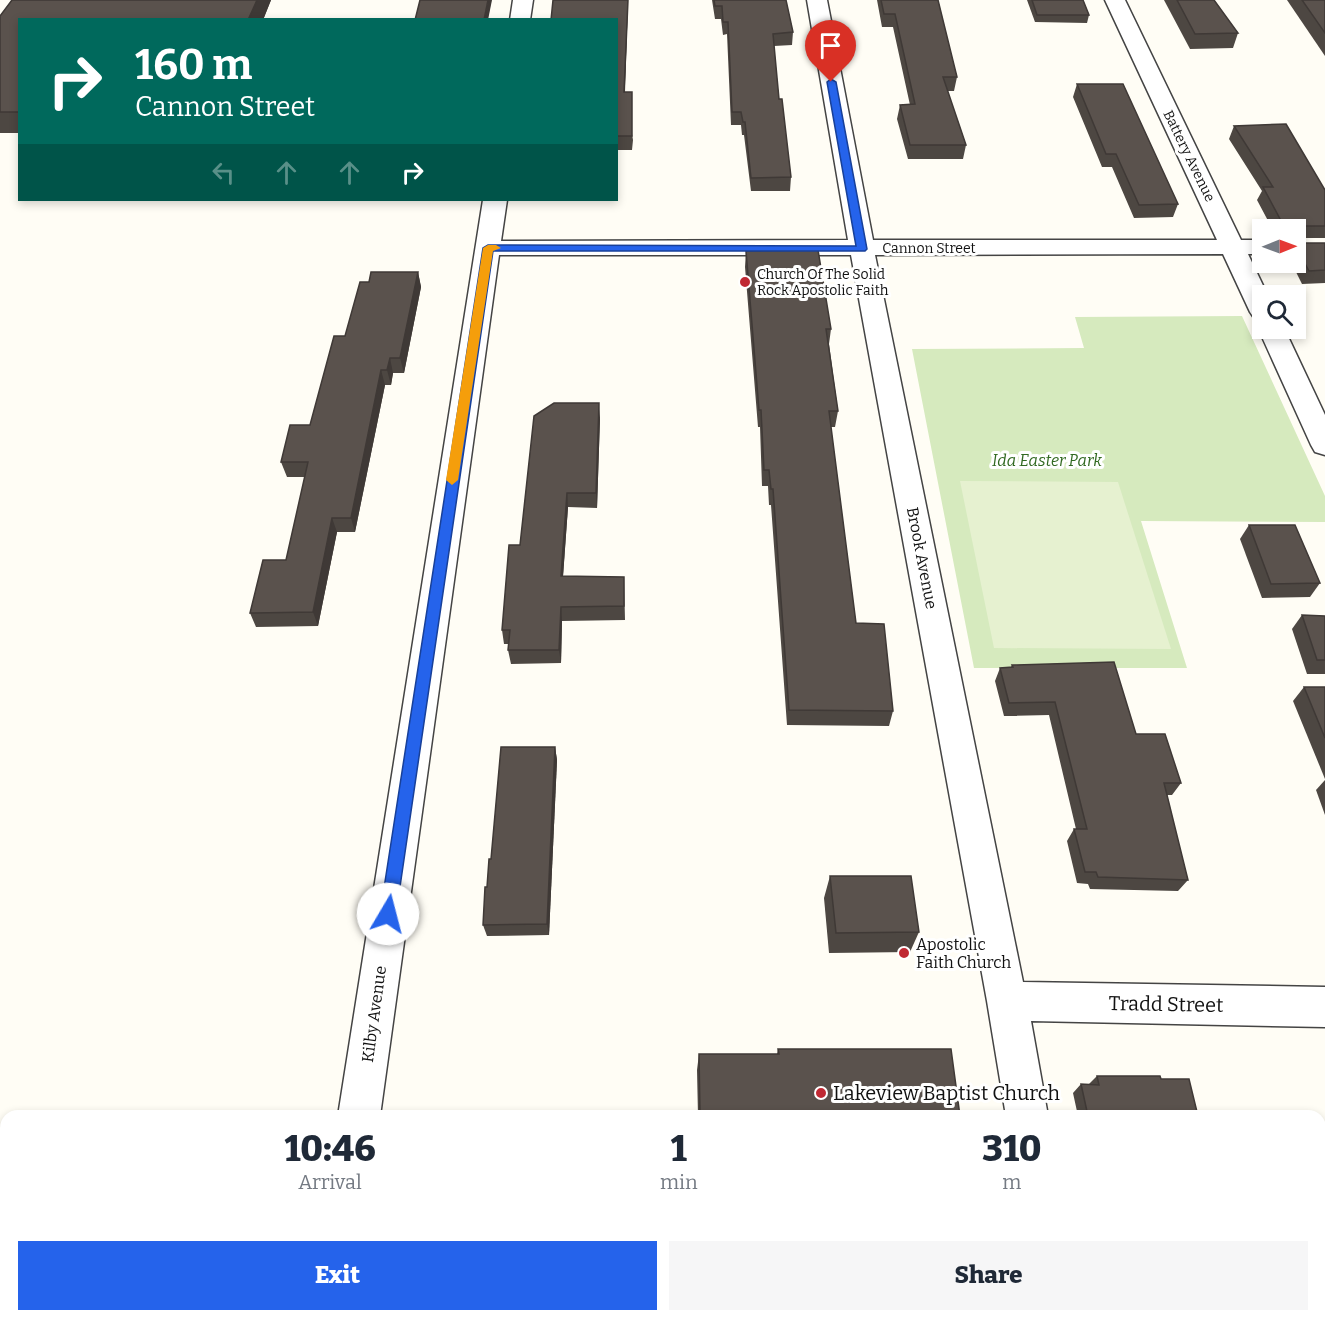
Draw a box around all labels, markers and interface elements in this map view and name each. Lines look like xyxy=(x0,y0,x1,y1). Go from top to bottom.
pin xyxy=(805,20,856,82)
icon: arrive xyxy=(814,29,847,62)
text: 160 m xyxy=(135,40,252,90)
icon: right xyxy=(36,42,114,120)
text: Cannon Street xyxy=(135,91,315,123)
street label: Battery Avenue xyxy=(1159,107,1219,205)
icon: left xyxy=(207,156,240,189)
icon: ahead xyxy=(270,156,303,189)
icon: ahead xyxy=(333,156,366,189)
icon: right xyxy=(396,156,429,189)
north arrow xyxy=(1252,219,1306,273)
map controls xyxy=(1252,219,1306,339)
street label: Cannon Street xyxy=(882,240,976,257)
place label: Church Of The Solid Rock Apostolic Faith xyxy=(757,266,889,299)
marker: Church Of The Solid Rock Apostolic Faith xyxy=(738,275,752,289)
button: search xyxy=(1252,285,1306,339)
park label: Ida Easter Park xyxy=(992,451,1102,470)
street label: Brook Avenue xyxy=(903,505,941,611)
position arrow xyxy=(356,882,420,946)
place label: Apostolic Faith Church xyxy=(916,935,1011,972)
marker: Apostolic Faith Church xyxy=(897,946,911,960)
street label: Kilby Avenue xyxy=(358,964,390,1064)
street label: Tradd Street xyxy=(1109,991,1223,1017)
place label: Lakeview Baptist Church xyxy=(833,1081,1061,1105)
marker: Lakeview Baptist Church xyxy=(814,1086,828,1100)
text: 10:46 xyxy=(284,1127,376,1171)
text: 1 xyxy=(671,1127,687,1171)
text: 310 xyxy=(982,1127,1042,1171)
text: Arrival xyxy=(298,1170,362,1194)
text: min xyxy=(660,1170,698,1194)
text: m xyxy=(1002,1170,1021,1194)
button: Exit xyxy=(18,1241,657,1310)
button: Share xyxy=(669,1241,1308,1310)

